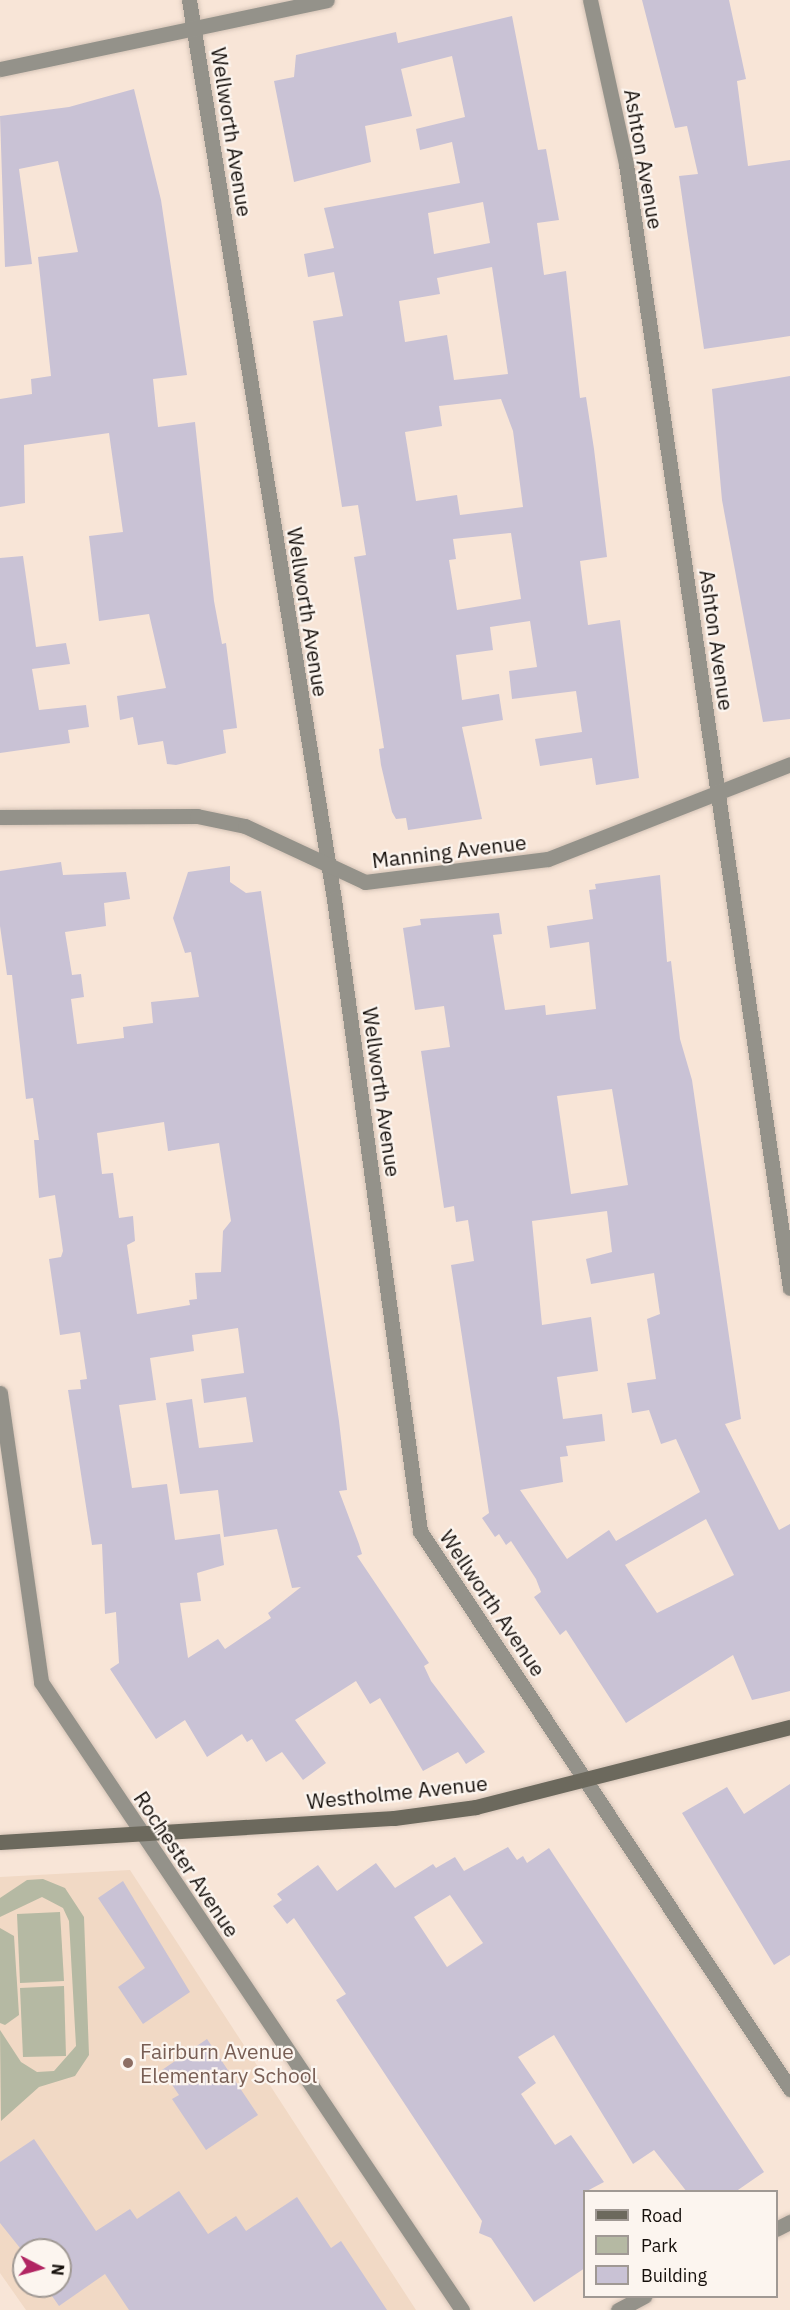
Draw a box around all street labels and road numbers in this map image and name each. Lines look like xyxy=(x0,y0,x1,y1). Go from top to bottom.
street label: Wellworth Avenue xyxy=(206,46,258,218)
street label: Ashton Avenue xyxy=(619,87,669,231)
street label: Wellworth Avenue xyxy=(282,526,334,698)
street label: Ashton Avenue xyxy=(695,568,739,712)
street label: Manning Avenue xyxy=(370,829,528,873)
street label: Wellworth Avenue xyxy=(358,1006,406,1178)
street label: Wellworth Avenue xyxy=(435,1525,551,1681)
street label: Westholme Avenue xyxy=(305,1770,489,1814)
street label: Rochester Avenue xyxy=(129,1786,245,1942)

